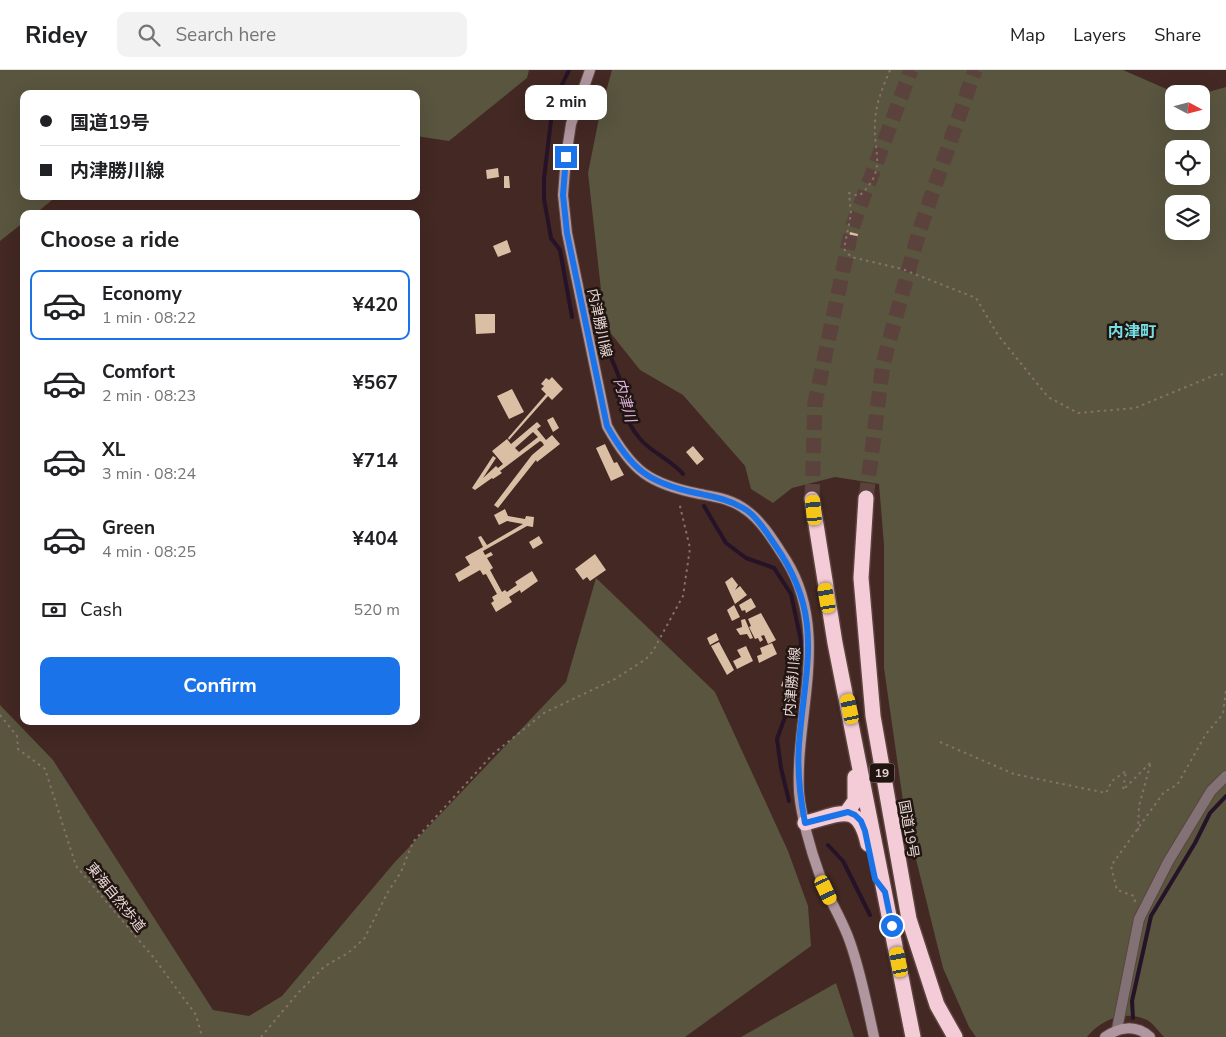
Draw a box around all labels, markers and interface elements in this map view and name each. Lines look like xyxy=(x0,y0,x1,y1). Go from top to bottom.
search box xyxy=(117,12,467,57)
text: Ridey xyxy=(25,19,87,51)
icon: search xyxy=(135,21,163,49)
text: Search here xyxy=(175,22,276,48)
text: Map xyxy=(1010,23,1045,47)
text: Layers xyxy=(1073,23,1126,47)
text: Share xyxy=(1154,23,1201,47)
callout: 2 min xyxy=(525,84,607,119)
north arrow xyxy=(1165,85,1210,130)
map controls xyxy=(1165,85,1210,240)
text: 2 min xyxy=(545,91,587,113)
text: 国道19号 xyxy=(70,110,150,136)
button: locate xyxy=(1165,140,1210,185)
route end xyxy=(555,146,577,168)
text: 内津勝川線 xyxy=(70,158,165,184)
button: layers xyxy=(1165,195,1210,240)
text: Choose a ride xyxy=(40,225,179,255)
text: Economy xyxy=(102,281,182,307)
icon: car xyxy=(42,283,87,328)
street label: 内津勝川線 xyxy=(583,287,616,359)
text: ¥420 xyxy=(352,292,398,318)
text: 1 min · 08:22 xyxy=(102,307,196,329)
district label: 内津町 xyxy=(1108,321,1156,343)
text: Comfort xyxy=(102,359,175,385)
icon: car xyxy=(42,361,87,406)
text: ¥567 xyxy=(352,370,398,396)
water label: 内津川 xyxy=(609,376,641,426)
text: 2 min · 08:23 xyxy=(102,385,196,407)
text: XL xyxy=(102,437,125,463)
icon: car xyxy=(42,439,87,484)
text: ¥714 xyxy=(352,448,398,474)
text: 3 min · 08:24 xyxy=(102,463,196,485)
car xyxy=(805,494,822,526)
text: Green xyxy=(102,515,155,541)
icon: car xyxy=(42,517,87,562)
text: ¥404 xyxy=(352,526,398,552)
text: 4 min · 08:25 xyxy=(102,541,196,563)
car xyxy=(817,582,836,614)
icon: cash xyxy=(40,596,68,624)
text: Cash xyxy=(80,597,122,623)
text: 520 m xyxy=(353,599,400,621)
street label: 内津勝川線 xyxy=(780,646,805,718)
button: Confirm xyxy=(40,657,400,715)
car xyxy=(839,693,860,725)
road number: 19 xyxy=(870,764,894,782)
street label: 国道19号 xyxy=(894,798,923,860)
street label: 東海自然歩道 xyxy=(82,859,149,936)
car xyxy=(812,873,839,907)
route start xyxy=(881,915,903,937)
car xyxy=(888,946,909,978)

